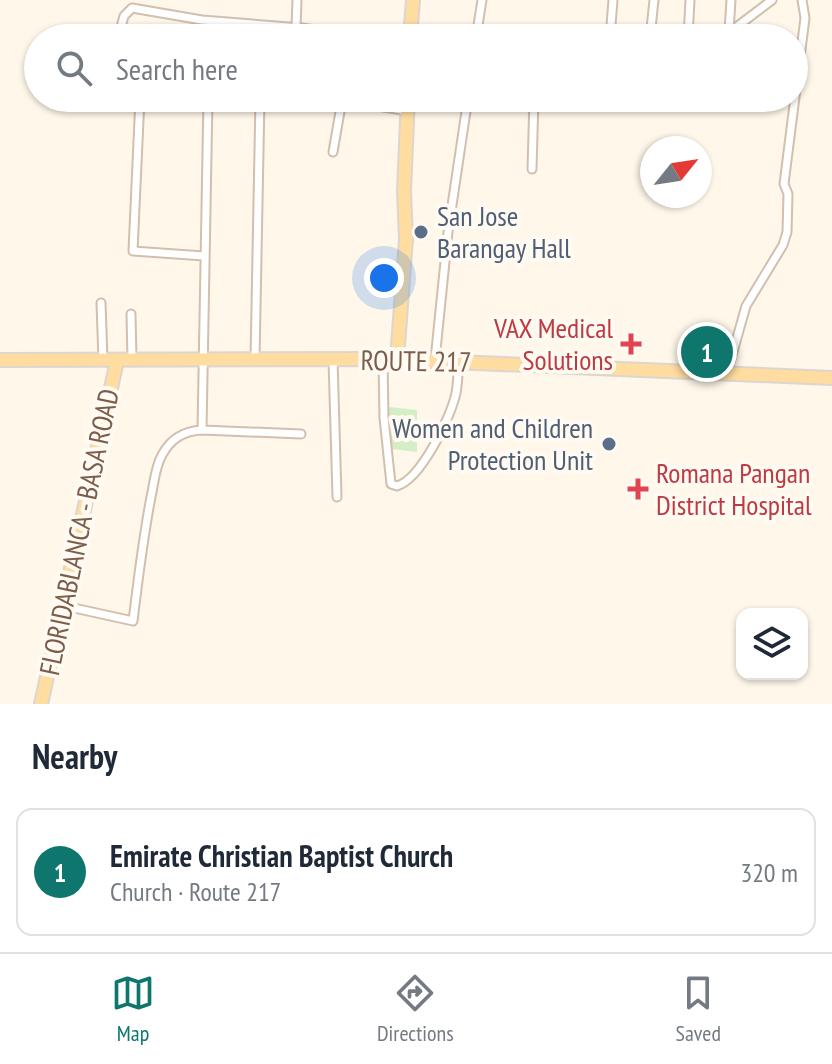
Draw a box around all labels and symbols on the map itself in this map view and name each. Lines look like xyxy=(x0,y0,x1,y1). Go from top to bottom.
north arrow xyxy=(640,136,712,208)
place label: San Jose Barangay Hall xyxy=(437,197,571,266)
marker: San Jose Barangay Hall xyxy=(412,223,430,241)
your location xyxy=(364,258,404,298)
place label: VAX Medical Solutions xyxy=(493,309,613,378)
pin: 1 xyxy=(681,322,733,382)
marker: VAX Medical Solutions xyxy=(620,333,642,355)
street label: ROUTE 217 xyxy=(360,341,472,380)
street label: FLORIDABLANCA - BASA ROAD xyxy=(30,385,127,679)
place label: Women and Children Protection Unit xyxy=(392,409,593,478)
marker: Women and Children Protection Unit xyxy=(600,435,618,453)
place label: Romana Pangan District Hospital xyxy=(656,454,812,523)
marker: Romana Pangan District Hospital xyxy=(627,478,649,500)

